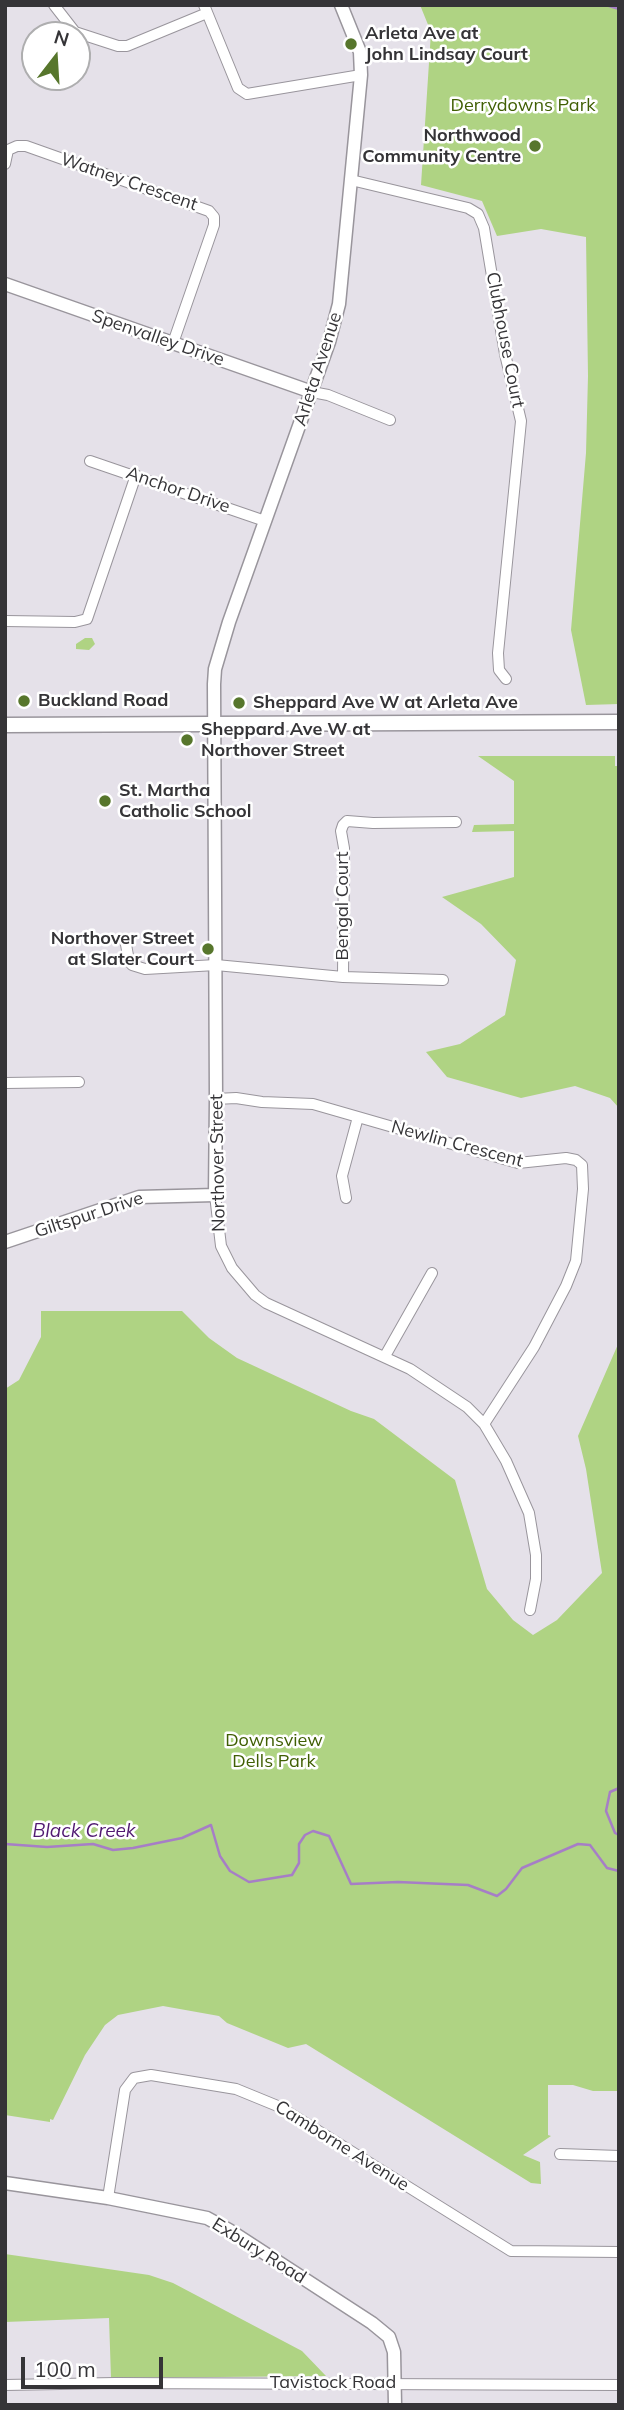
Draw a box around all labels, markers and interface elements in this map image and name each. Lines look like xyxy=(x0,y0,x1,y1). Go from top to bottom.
north arrow xyxy=(21,21,91,91)
place label: Arleta Ave at John Lindsay Court xyxy=(365,23,528,66)
text: N xyxy=(51,24,72,51)
marker: Arleta Ave at John Lindsay Court xyxy=(343,36,359,52)
park label: Derrydowns Park xyxy=(451,95,595,117)
place label: Northwood Community Centre xyxy=(362,125,521,168)
marker: Northwood Community Centre xyxy=(527,138,543,154)
street label: Watney Crescent xyxy=(58,148,200,216)
street label: Clubhouse Court xyxy=(481,270,529,410)
street label: Spenvalley Drive xyxy=(89,305,227,371)
street label: Arleta Avenue xyxy=(289,309,347,429)
street label: Anchor Drive xyxy=(123,462,233,518)
place label: Buckland Road xyxy=(38,690,168,712)
place label: Sheppard Ave W at Arleta Ave xyxy=(253,692,518,714)
marker: Buckland Road xyxy=(16,693,32,709)
marker: Sheppard Ave W at Arleta Ave xyxy=(231,695,247,711)
place label: Sheppard Ave W at Northover Street xyxy=(201,719,370,762)
marker: Sheppard Ave W at Northover Street xyxy=(179,732,195,748)
place label: St. Martha Catholic School xyxy=(119,780,251,822)
marker: St. Martha Catholic School xyxy=(97,793,113,809)
street label: Bengal Court xyxy=(332,852,354,960)
place label: Northover Street at Slater Court xyxy=(51,928,194,970)
marker: Northover Street at Slater Court xyxy=(200,941,216,957)
street label: Northover Street xyxy=(206,1094,230,1232)
street label: Newlin Crescent xyxy=(389,1116,525,1172)
street label: Giltspur Drive xyxy=(32,1187,146,1243)
park label: Downsview Dells Park xyxy=(225,1730,323,1772)
water label: Black Creek xyxy=(32,1820,136,1842)
street label: Camborne Avenue xyxy=(271,2096,413,2196)
street label: Exbury Road xyxy=(208,2214,310,2288)
scale bar xyxy=(24,2344,166,2388)
text: 100 m xyxy=(34,2356,96,2382)
street label: Tavistock Road xyxy=(270,2372,396,2394)

